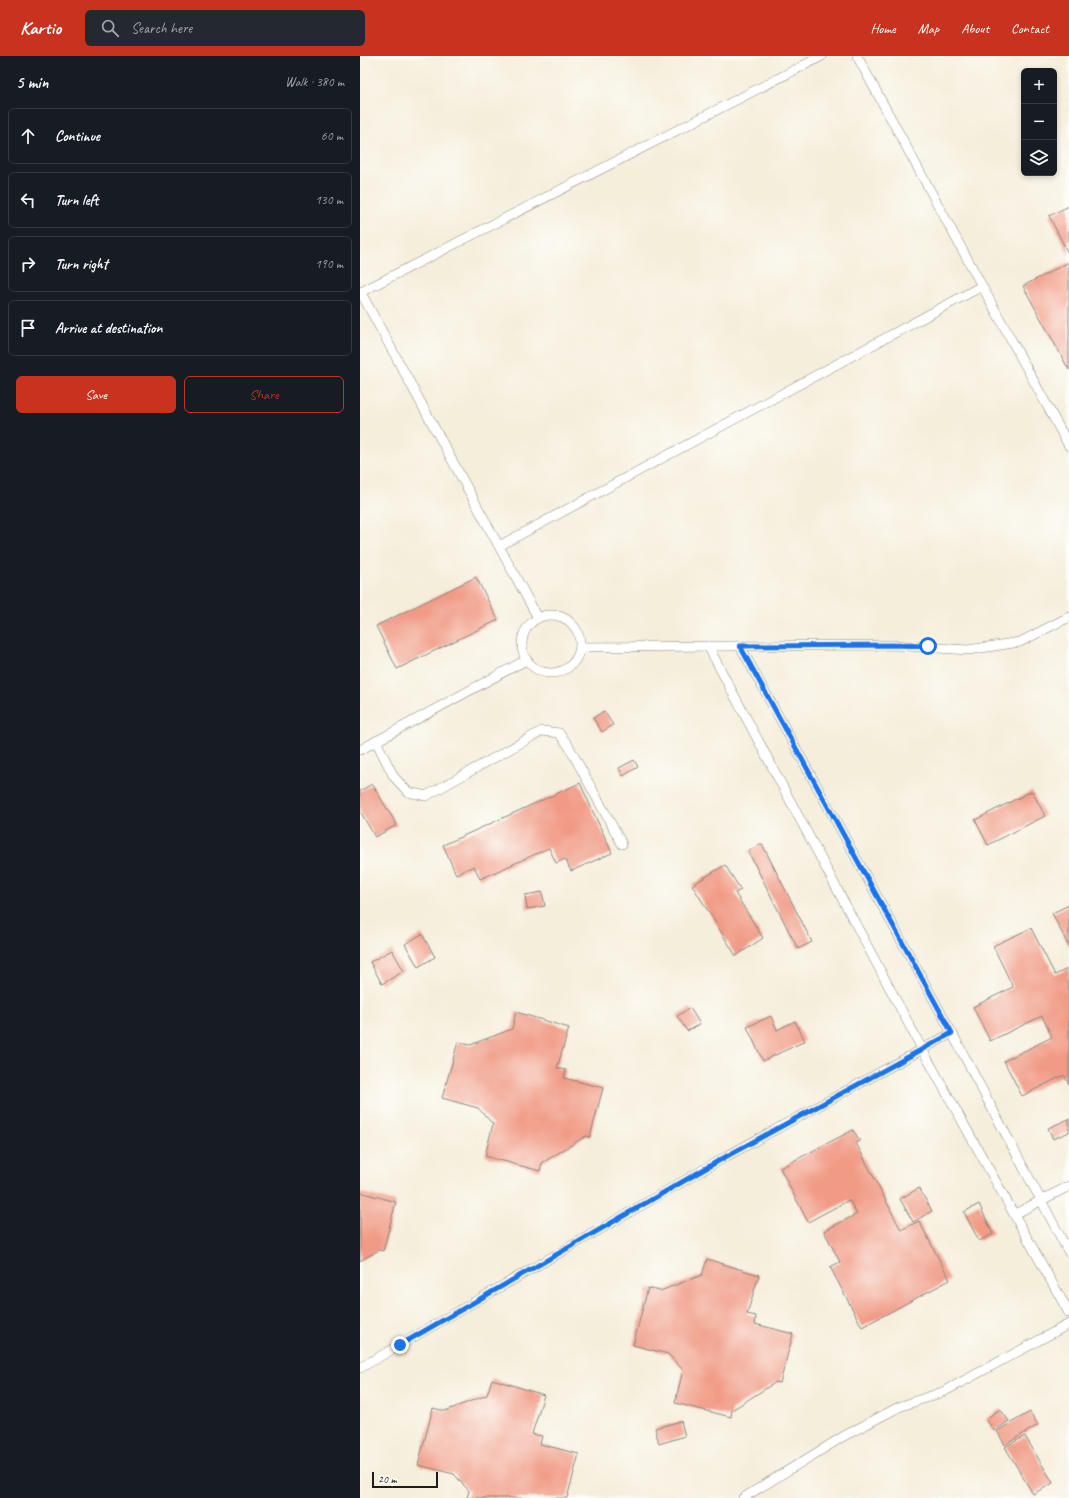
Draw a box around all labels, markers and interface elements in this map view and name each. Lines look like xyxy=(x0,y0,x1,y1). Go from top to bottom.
search box xyxy=(85,10,365,46)
text: Kartio xyxy=(20,16,61,40)
icon: search xyxy=(99,17,121,39)
text: Search here xyxy=(131,19,192,38)
text: Home xyxy=(870,20,896,37)
text: Map xyxy=(918,20,939,37)
text: About xyxy=(961,20,989,37)
text: Contact xyxy=(1011,20,1049,37)
map controls xyxy=(1021,68,1057,176)
button: + xyxy=(1021,68,1057,104)
text: 5 min xyxy=(16,72,48,93)
text: Walk · 380 m xyxy=(285,74,344,90)
button: − xyxy=(1021,104,1057,140)
icon: ahead xyxy=(17,125,39,147)
text: Continue xyxy=(55,127,100,146)
text: 60 m xyxy=(321,128,343,144)
button: layers xyxy=(1021,140,1057,176)
icon: left xyxy=(17,189,39,211)
text: Turn left xyxy=(55,191,98,210)
text: 130 m xyxy=(315,192,343,208)
icon: right xyxy=(17,253,39,275)
text: Turn right xyxy=(55,255,108,274)
text: 190 m xyxy=(315,256,343,272)
icon: arrive xyxy=(17,317,39,339)
text: Arrive at destination xyxy=(55,319,162,338)
button: Save xyxy=(16,376,176,413)
button: Share xyxy=(184,376,344,413)
route start xyxy=(919,637,937,655)
route end xyxy=(391,1336,409,1354)
scale bar xyxy=(372,1470,438,1489)
text: 20 m xyxy=(378,1472,397,1486)

